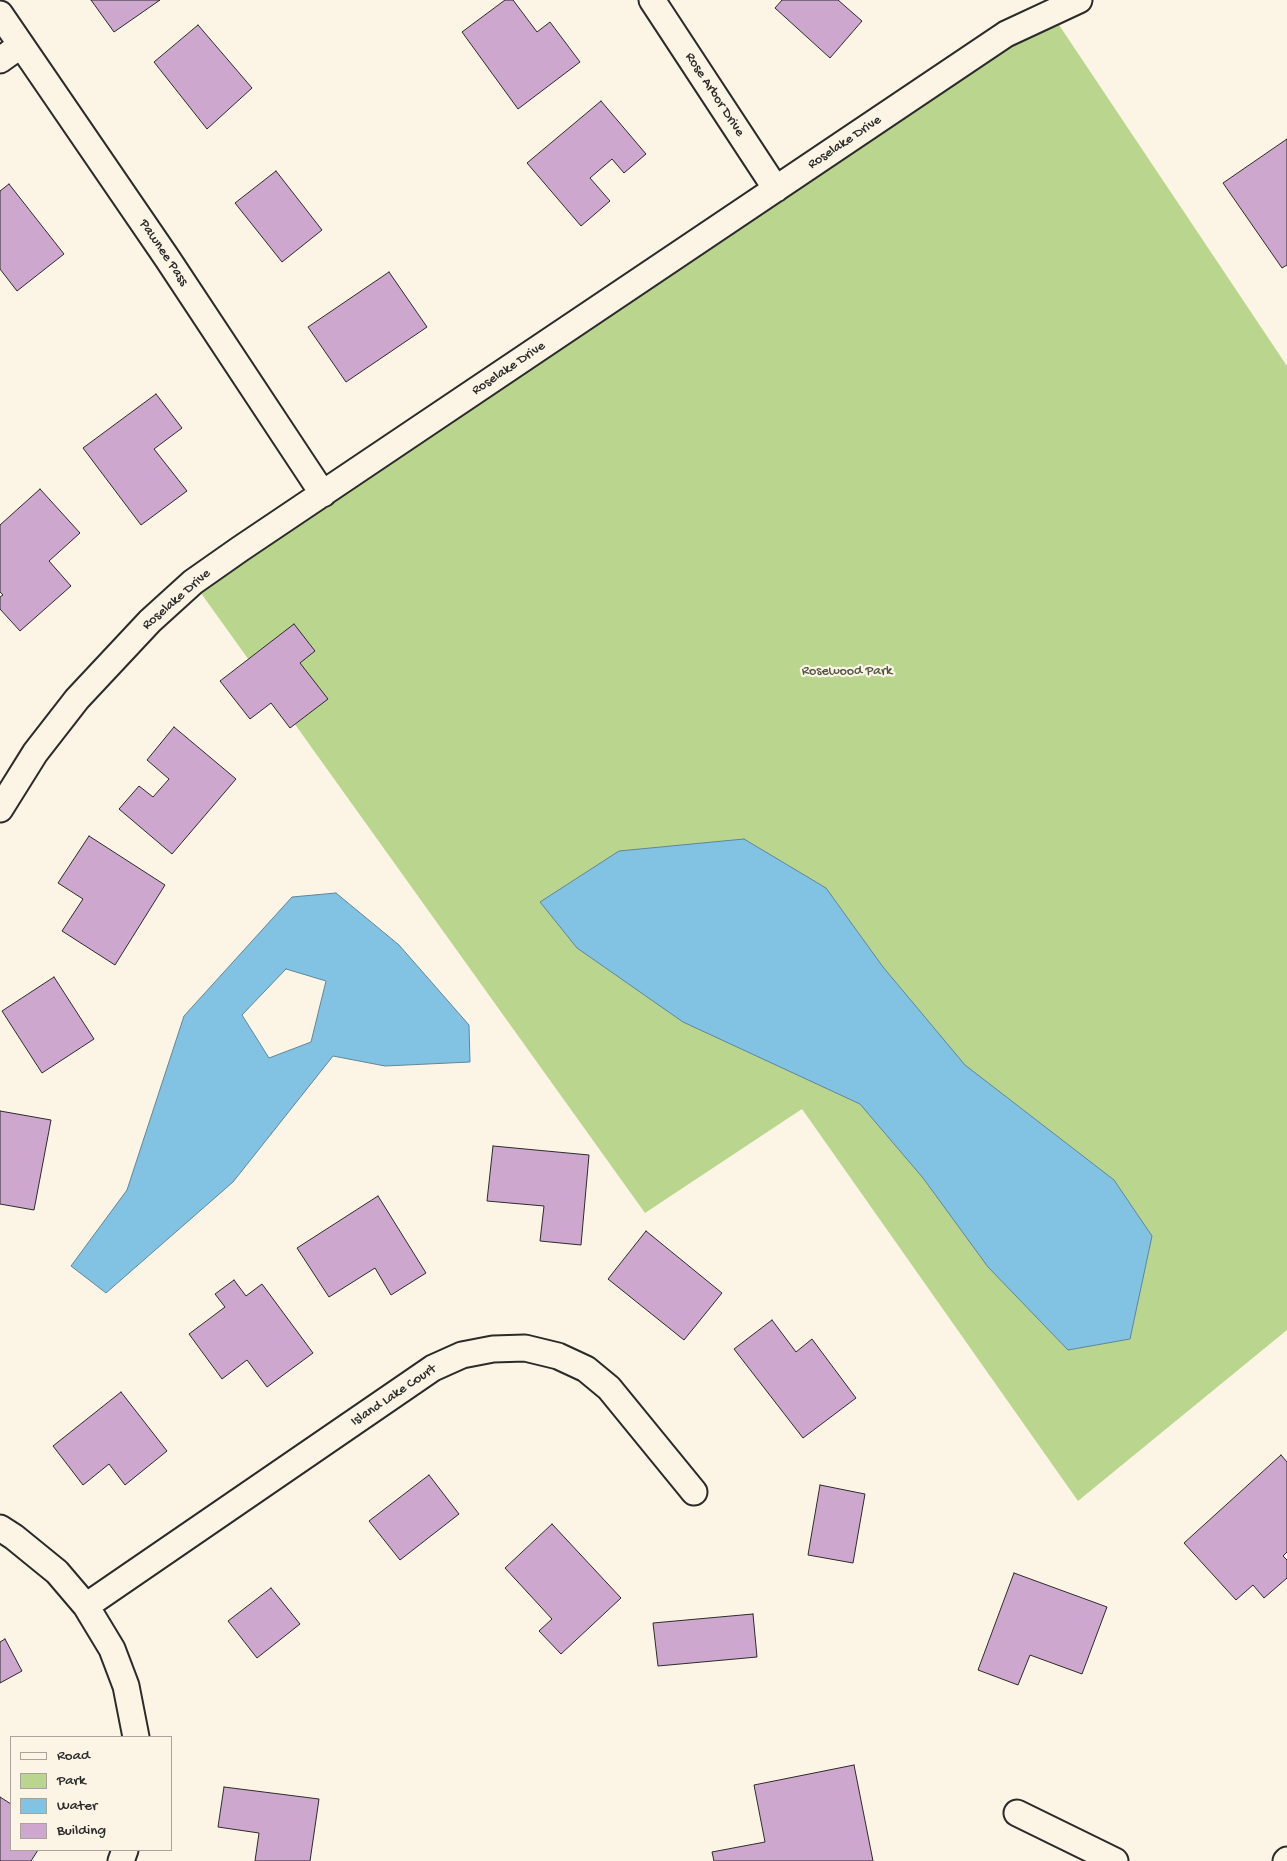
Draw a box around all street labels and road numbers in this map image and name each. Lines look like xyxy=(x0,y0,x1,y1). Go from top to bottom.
street label: Rose Arbor Drive xyxy=(681,50,747,140)
street label: Roselake Drive xyxy=(805,112,885,174)
street label: Pawnee Pass xyxy=(135,217,191,289)
street label: Roselake Drive xyxy=(469,338,549,400)
street label: Roselake Drive xyxy=(139,566,215,634)
street label: Island Lake Court xyxy=(348,1361,440,1431)

